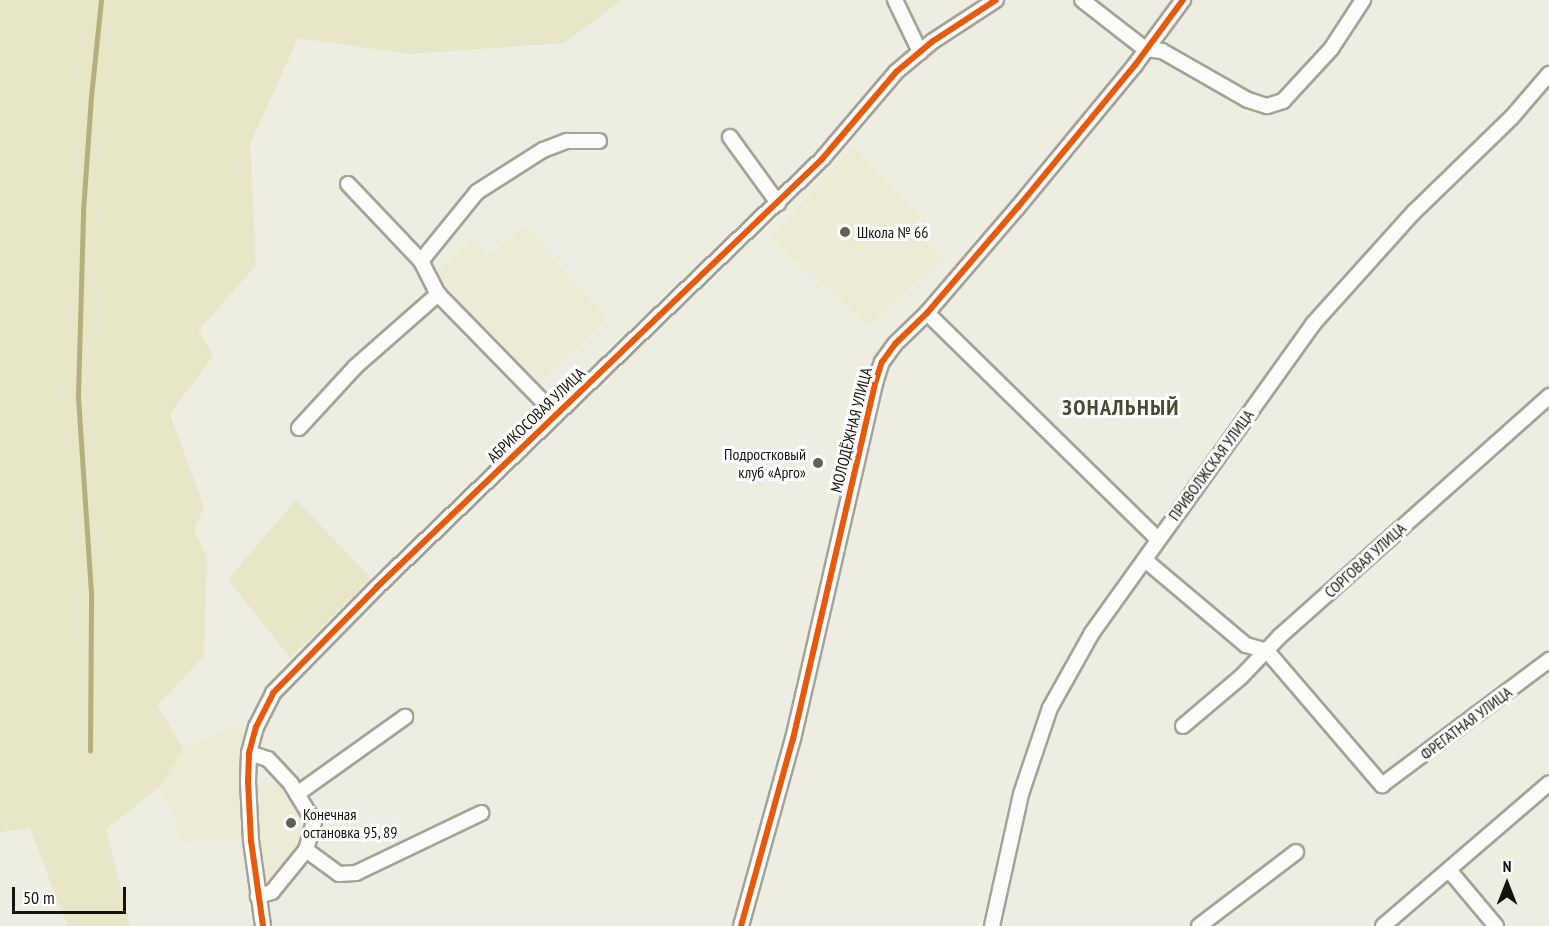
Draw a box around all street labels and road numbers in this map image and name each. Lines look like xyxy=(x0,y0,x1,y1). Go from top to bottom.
street label: АБРИКОСОВАЯ УЛИЦА xyxy=(483,363,589,467)
street label: МОЛОДЁЖНАЯ УЛИЦА xyxy=(826,365,876,495)
street label: ПРИВОЛЖСКАЯ УЛИЦА xyxy=(1164,406,1258,524)
street label: СОРГОВАЯ УЛИЦА xyxy=(1320,518,1410,602)
street label: ФРЕГАТНАЯ УЛИЦА xyxy=(1416,682,1516,764)

